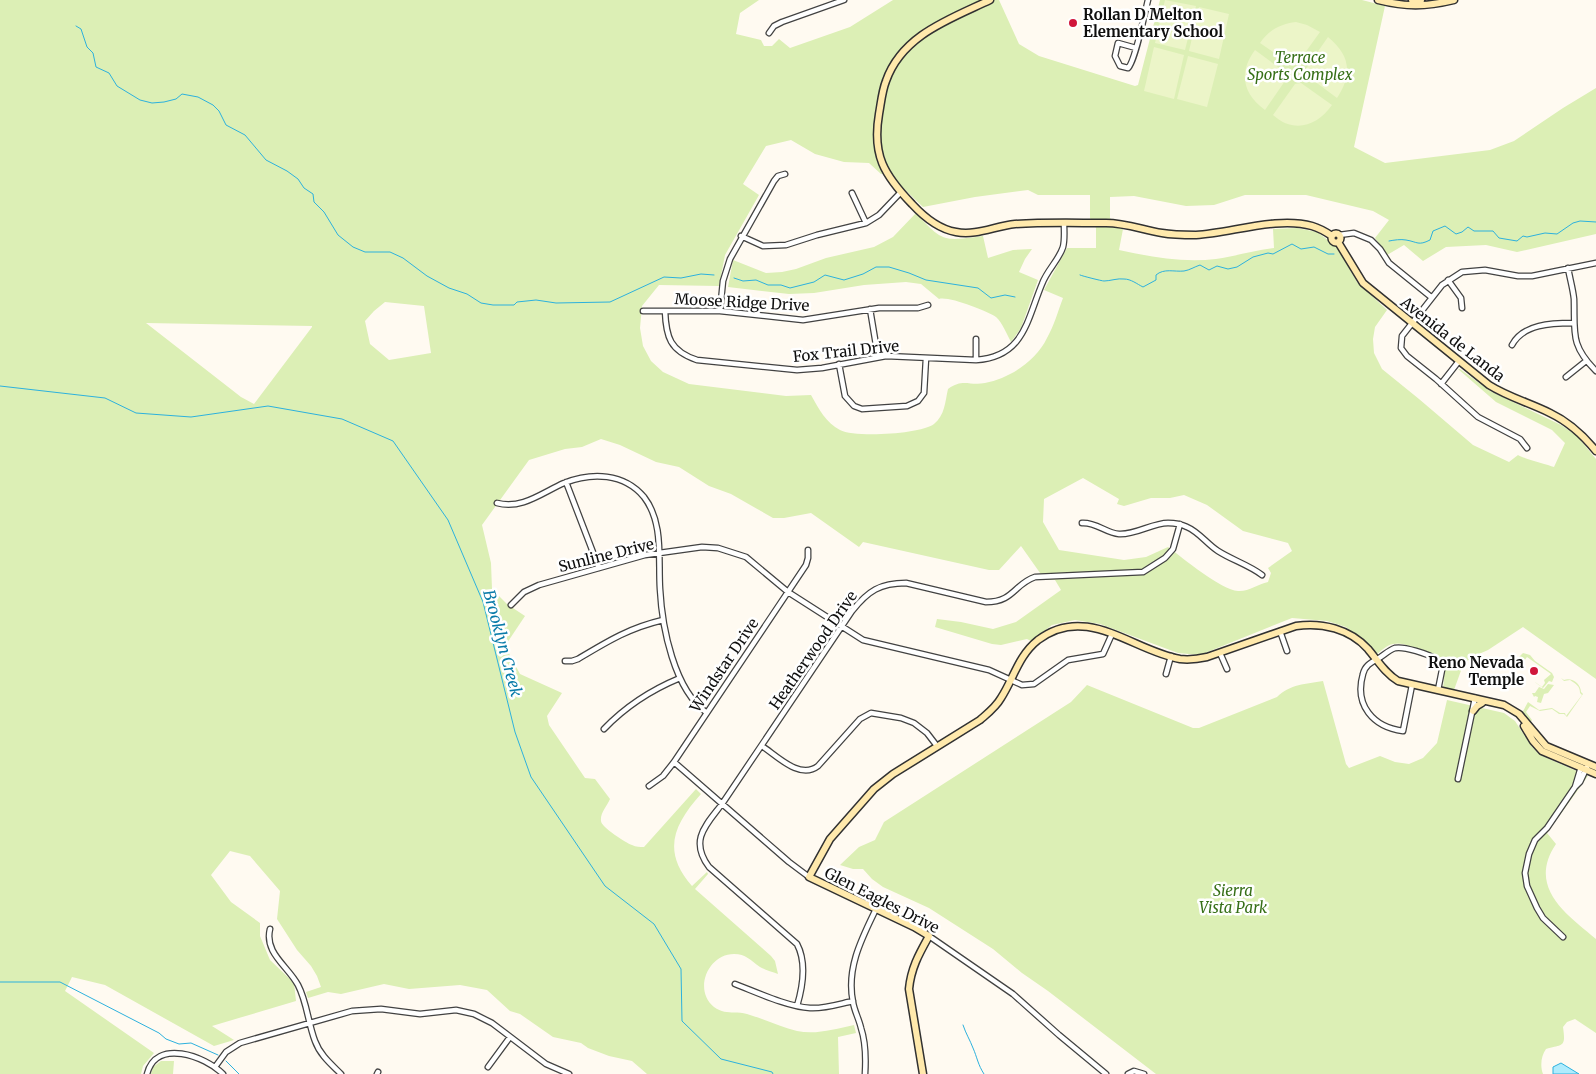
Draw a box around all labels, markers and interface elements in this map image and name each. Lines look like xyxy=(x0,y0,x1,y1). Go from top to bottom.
place label: Rollan D Melton Elementary School xyxy=(1083,5,1223,41)
marker: Rollan D Melton Elementary School xyxy=(1067,17,1079,29)
park label: Terrace Sports Complex xyxy=(1247,48,1353,84)
street label: Moose Ridge Drive xyxy=(674,289,810,315)
street label: Avenida de Landa xyxy=(1396,292,1509,386)
street label: Fox Trail Drive xyxy=(792,336,900,366)
street label: Sunline Drive xyxy=(556,534,656,576)
water label: Brooklyn Creek xyxy=(479,587,527,699)
street label: Heatherwood Drive xyxy=(765,587,861,713)
street label: Windstar Drive xyxy=(685,614,763,716)
place label: Reno Nevada Temple xyxy=(1428,653,1525,689)
marker: Reno Nevada Temple xyxy=(1528,665,1540,677)
street label: Glen Eagles Drive xyxy=(821,863,943,937)
park label: Sierra Vista Park xyxy=(1199,881,1268,917)

